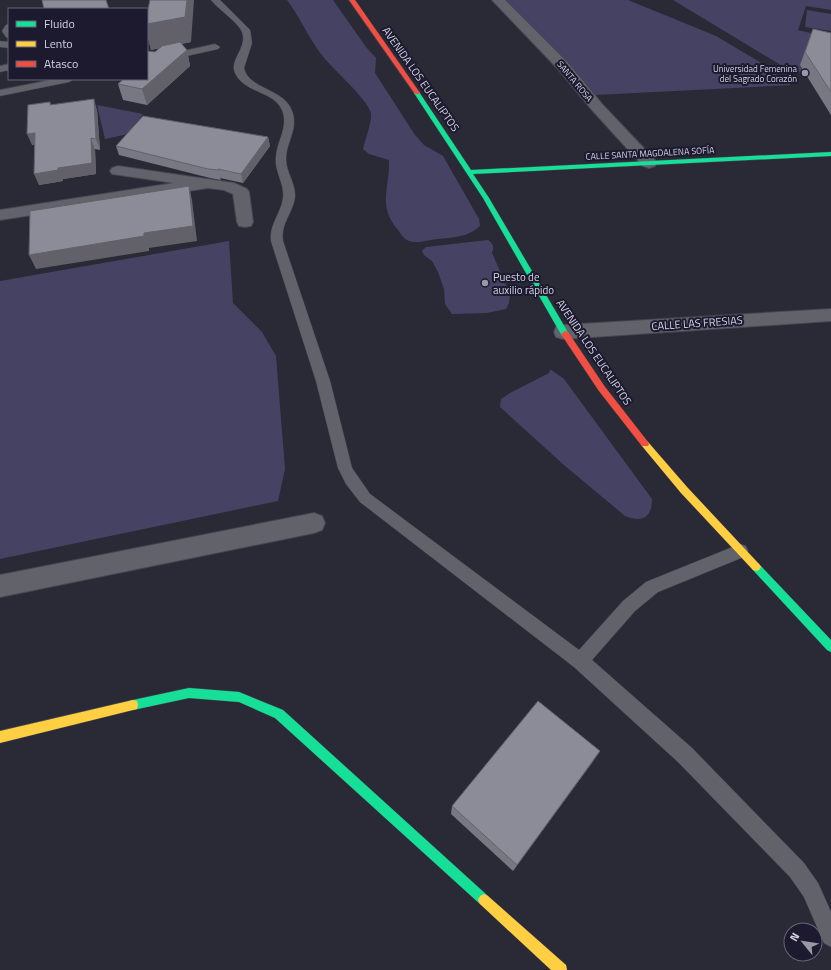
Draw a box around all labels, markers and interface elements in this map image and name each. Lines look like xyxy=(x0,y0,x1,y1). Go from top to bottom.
legend xyxy=(8,8,148,80)
text: Fluido xyxy=(44,14,75,33)
street label: AVENIDA LOS EUCALIPTOS xyxy=(379,23,463,135)
text: Lento xyxy=(44,34,73,53)
text: Atasco xyxy=(44,54,78,73)
street label: SANTA ROSA xyxy=(554,58,596,105)
place label: Universidad Femenina del Sagrado Corazón xyxy=(713,62,797,85)
marker: Universidad Femenina del Sagrado Corazón xyxy=(800,68,810,78)
street label: CALLE SANTA MAGDALENA SOFÍA xyxy=(585,143,715,163)
place label: Puesto de auxilio rápido xyxy=(493,269,554,298)
marker: Puesto de auxilio rápido xyxy=(480,278,490,288)
street label: AVENIDA LOS EUCALIPTOS xyxy=(553,296,635,408)
street label: CALLE LAS FRESIAS xyxy=(651,312,743,334)
north arrow xyxy=(783,922,823,962)
text: N xyxy=(786,930,803,944)

